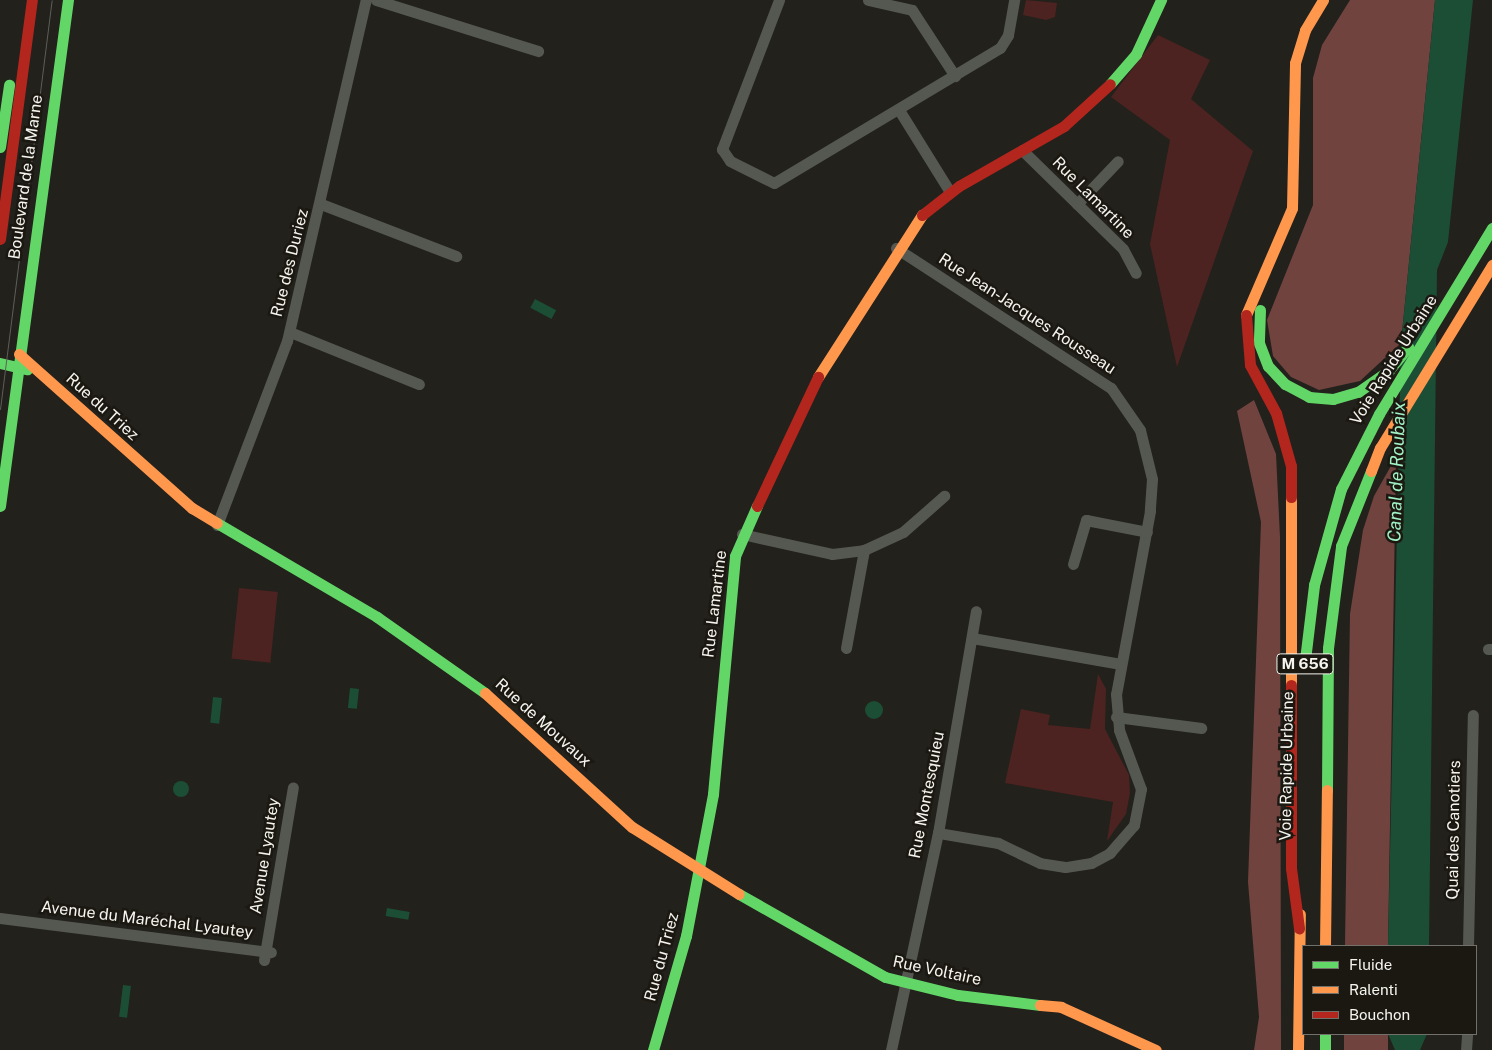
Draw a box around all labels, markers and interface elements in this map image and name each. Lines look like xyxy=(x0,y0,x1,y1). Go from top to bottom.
street label: Boulevard de la Marne xyxy=(5,93,47,261)
street label: Rue Lamartine xyxy=(1048,153,1138,243)
street label: Rue des Duriez xyxy=(267,207,313,319)
street label: Rue Jean-Jacques Rousseau xyxy=(935,249,1119,379)
street label: Voie Rapide Urbaine xyxy=(1346,291,1442,429)
street label: Rue du Triez xyxy=(62,369,142,445)
water label: Canal de Roubaix xyxy=(1384,401,1410,543)
street label: Rue Lamartine xyxy=(699,549,731,659)
road number: M 656 xyxy=(1276,652,1334,676)
street label: Rue de Mouvaux xyxy=(491,675,595,771)
street label: Voie Rapide Urbaine xyxy=(1276,691,1298,841)
street label: Rue Montesquieu xyxy=(905,730,949,860)
street label: Quai des Canotiers xyxy=(1443,760,1465,900)
street label: Avenue Lyautey xyxy=(246,796,284,916)
street label: Avenue du Maréchal Lyautey xyxy=(40,897,254,943)
street label: Rue du Triez xyxy=(641,910,683,1004)
legend xyxy=(1302,945,1477,1035)
street label: Rue Voltaire xyxy=(891,952,983,990)
text: Fluide xyxy=(1349,956,1392,973)
text: Ralenti xyxy=(1349,981,1398,998)
text: Bouchon xyxy=(1349,1006,1410,1023)

